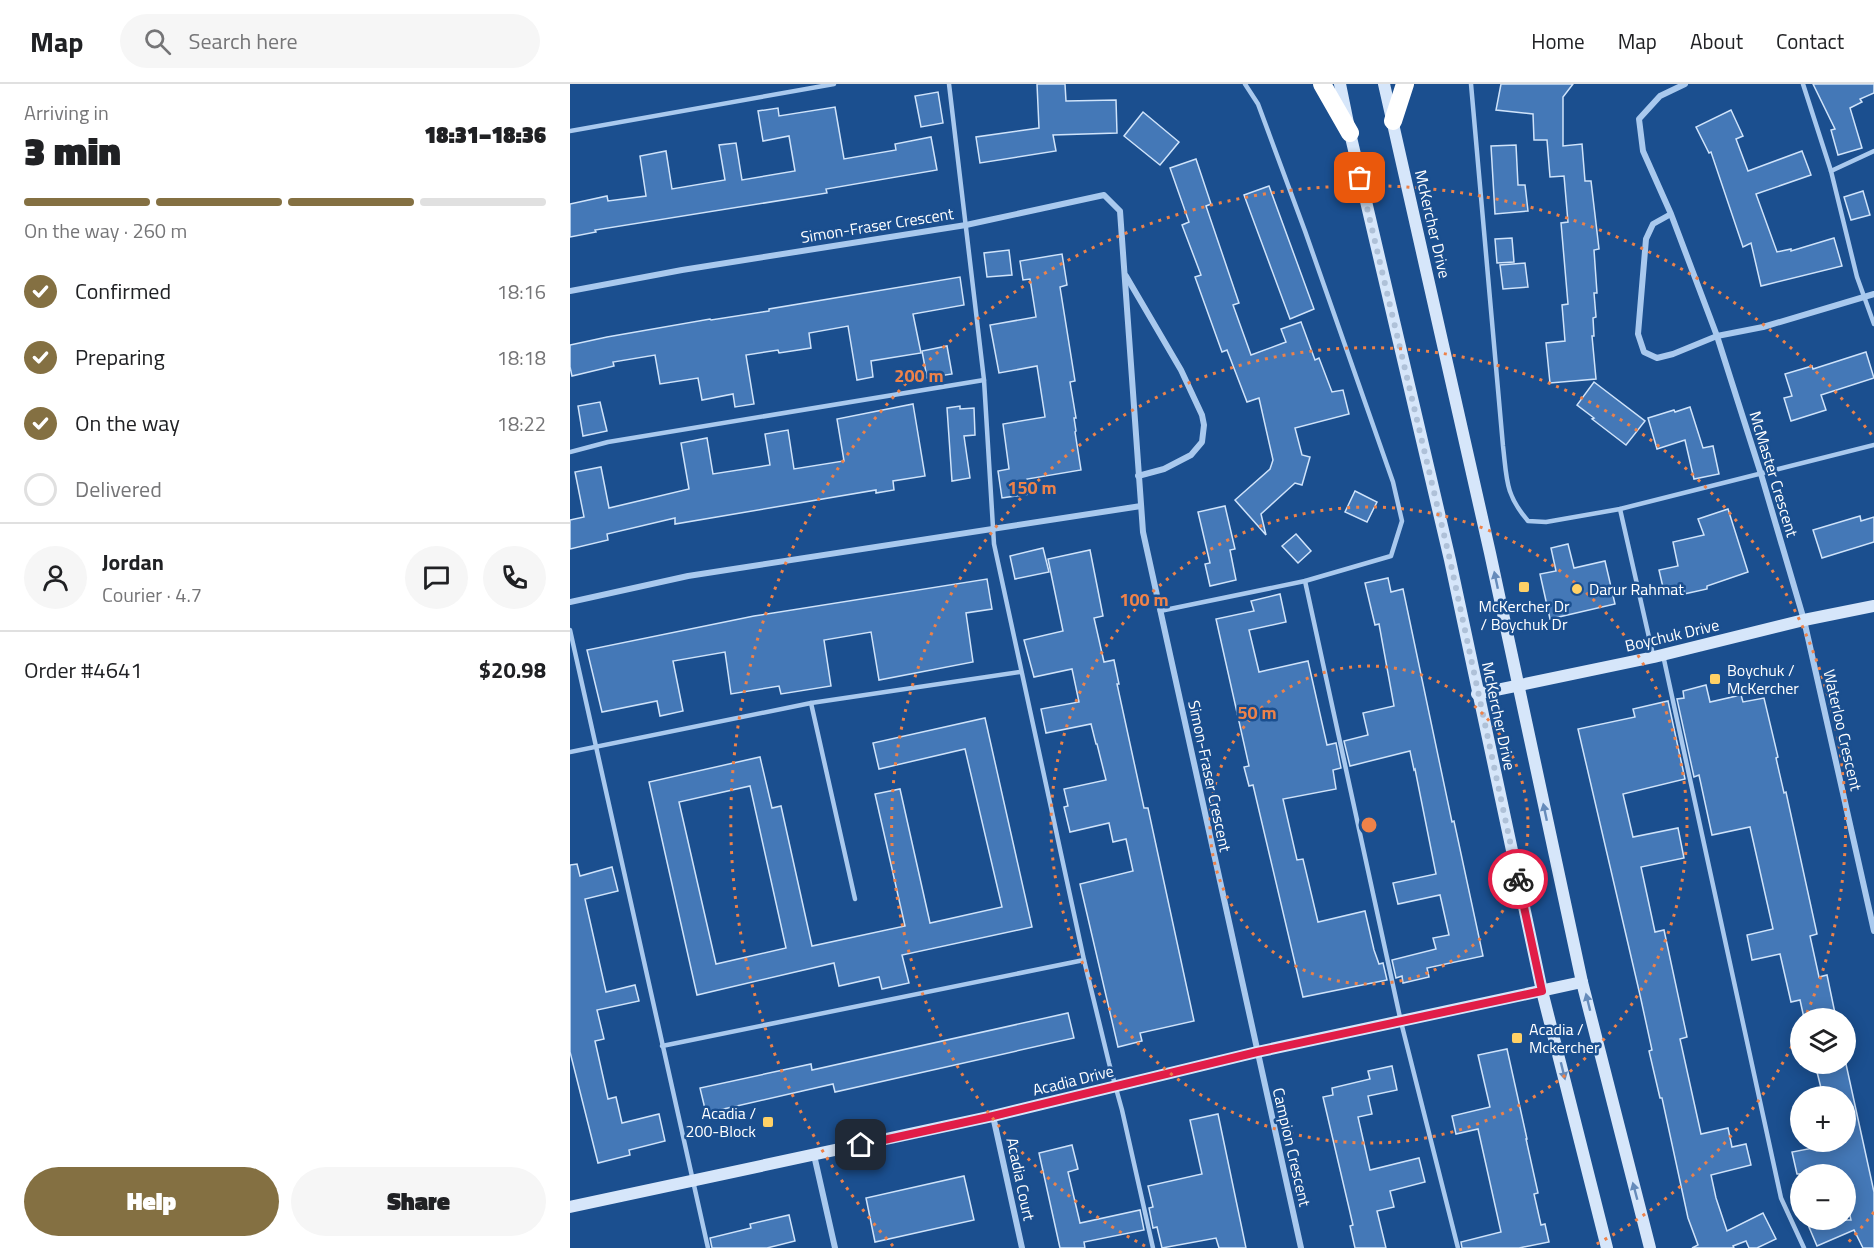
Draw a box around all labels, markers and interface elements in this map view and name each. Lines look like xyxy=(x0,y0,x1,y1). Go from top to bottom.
search box xyxy=(120,14,540,68)
text: Map xyxy=(30,20,84,63)
text: Search here xyxy=(189,24,298,58)
icon: search xyxy=(141,25,174,58)
text: Home xyxy=(1531,25,1585,57)
text: Map xyxy=(1618,25,1657,57)
text: About xyxy=(1690,25,1743,57)
text: Contact xyxy=(1776,25,1844,57)
text: Arriving in xyxy=(24,97,109,128)
text: 18:31–18:36 xyxy=(424,118,546,152)
text: 3 min xyxy=(24,121,121,180)
pin xyxy=(1334,152,1385,203)
icon: bag xyxy=(1343,161,1376,194)
street label: McKercher Drive xyxy=(1409,168,1457,280)
street label: Simon-Fraser Crescent xyxy=(799,201,956,249)
text: On the way · 260 m xyxy=(24,215,187,246)
text: Confirmed xyxy=(75,274,171,308)
icon: check xyxy=(24,275,57,308)
text: 18:16 xyxy=(497,276,546,307)
text: Preparing xyxy=(75,340,165,374)
icon: check xyxy=(24,341,57,374)
text: 18:18 xyxy=(497,342,546,373)
text: 200 m xyxy=(894,362,944,389)
text: On the way xyxy=(75,406,180,440)
icon: check xyxy=(24,407,57,440)
text: 18:22 xyxy=(497,408,546,439)
street label: McMaster Crescent xyxy=(1743,408,1805,540)
text: Delivered xyxy=(75,472,162,506)
text: 150 m xyxy=(1007,474,1057,501)
text: Jordan xyxy=(102,545,164,579)
button: person xyxy=(24,546,87,609)
button: chat xyxy=(405,546,468,609)
button: phone xyxy=(483,546,546,609)
one-way arrow xyxy=(1491,570,1500,589)
place label: Darur Rahmat xyxy=(1589,577,1684,601)
text: Courier · 4.7 xyxy=(102,579,202,610)
marker: McKercher Dr / Boychuk Dr xyxy=(1517,580,1531,594)
marker: Darur Rahmat xyxy=(1570,582,1584,596)
text: 100 m xyxy=(1119,586,1169,613)
place label: McKercher Dr / Boychuk Dr xyxy=(1478,594,1570,636)
street label: Boychuk Drive xyxy=(1623,613,1721,657)
text: Order #4641 xyxy=(24,653,143,687)
text: $20.98 xyxy=(479,653,546,687)
place label: Boychuk / McKercher xyxy=(1727,658,1799,700)
street label: McKercher Drive xyxy=(1476,660,1522,772)
street label: Waterloo Crescent xyxy=(1817,667,1869,793)
marker: Boychuk / McKercher xyxy=(1708,672,1722,686)
street label: Simon-Fraser Crescent xyxy=(1182,698,1238,854)
text: 50 m xyxy=(1237,699,1277,726)
one-way arrow xyxy=(1540,803,1550,821)
centre of rings xyxy=(1359,815,1379,835)
courier xyxy=(1488,849,1548,909)
icon: bike xyxy=(1502,863,1535,896)
one-way arrow xyxy=(1582,993,1592,1012)
map controls xyxy=(1790,1008,1856,1230)
button: layers xyxy=(1790,1008,1856,1074)
place label: Acadia / Mckercher xyxy=(1529,1017,1600,1059)
marker: Acadia / Mckercher xyxy=(1510,1031,1524,1045)
street label: Acadia Drive xyxy=(1030,1058,1116,1102)
one-way arrow xyxy=(1558,1062,1568,1080)
street label: Campion Crescent xyxy=(1267,1085,1317,1209)
button: + xyxy=(1790,1086,1856,1152)
place label: Acadia / 200-Block xyxy=(685,1101,756,1143)
marker: Acadia / 200-Block xyxy=(761,1115,775,1129)
pin xyxy=(835,1119,886,1170)
icon: home xyxy=(844,1128,877,1161)
street label: Acadia Court xyxy=(1000,1135,1042,1223)
button: − xyxy=(1790,1164,1856,1230)
button: Help xyxy=(24,1167,279,1236)
button: Share xyxy=(291,1167,546,1236)
one-way arrow xyxy=(1630,1182,1639,1200)

